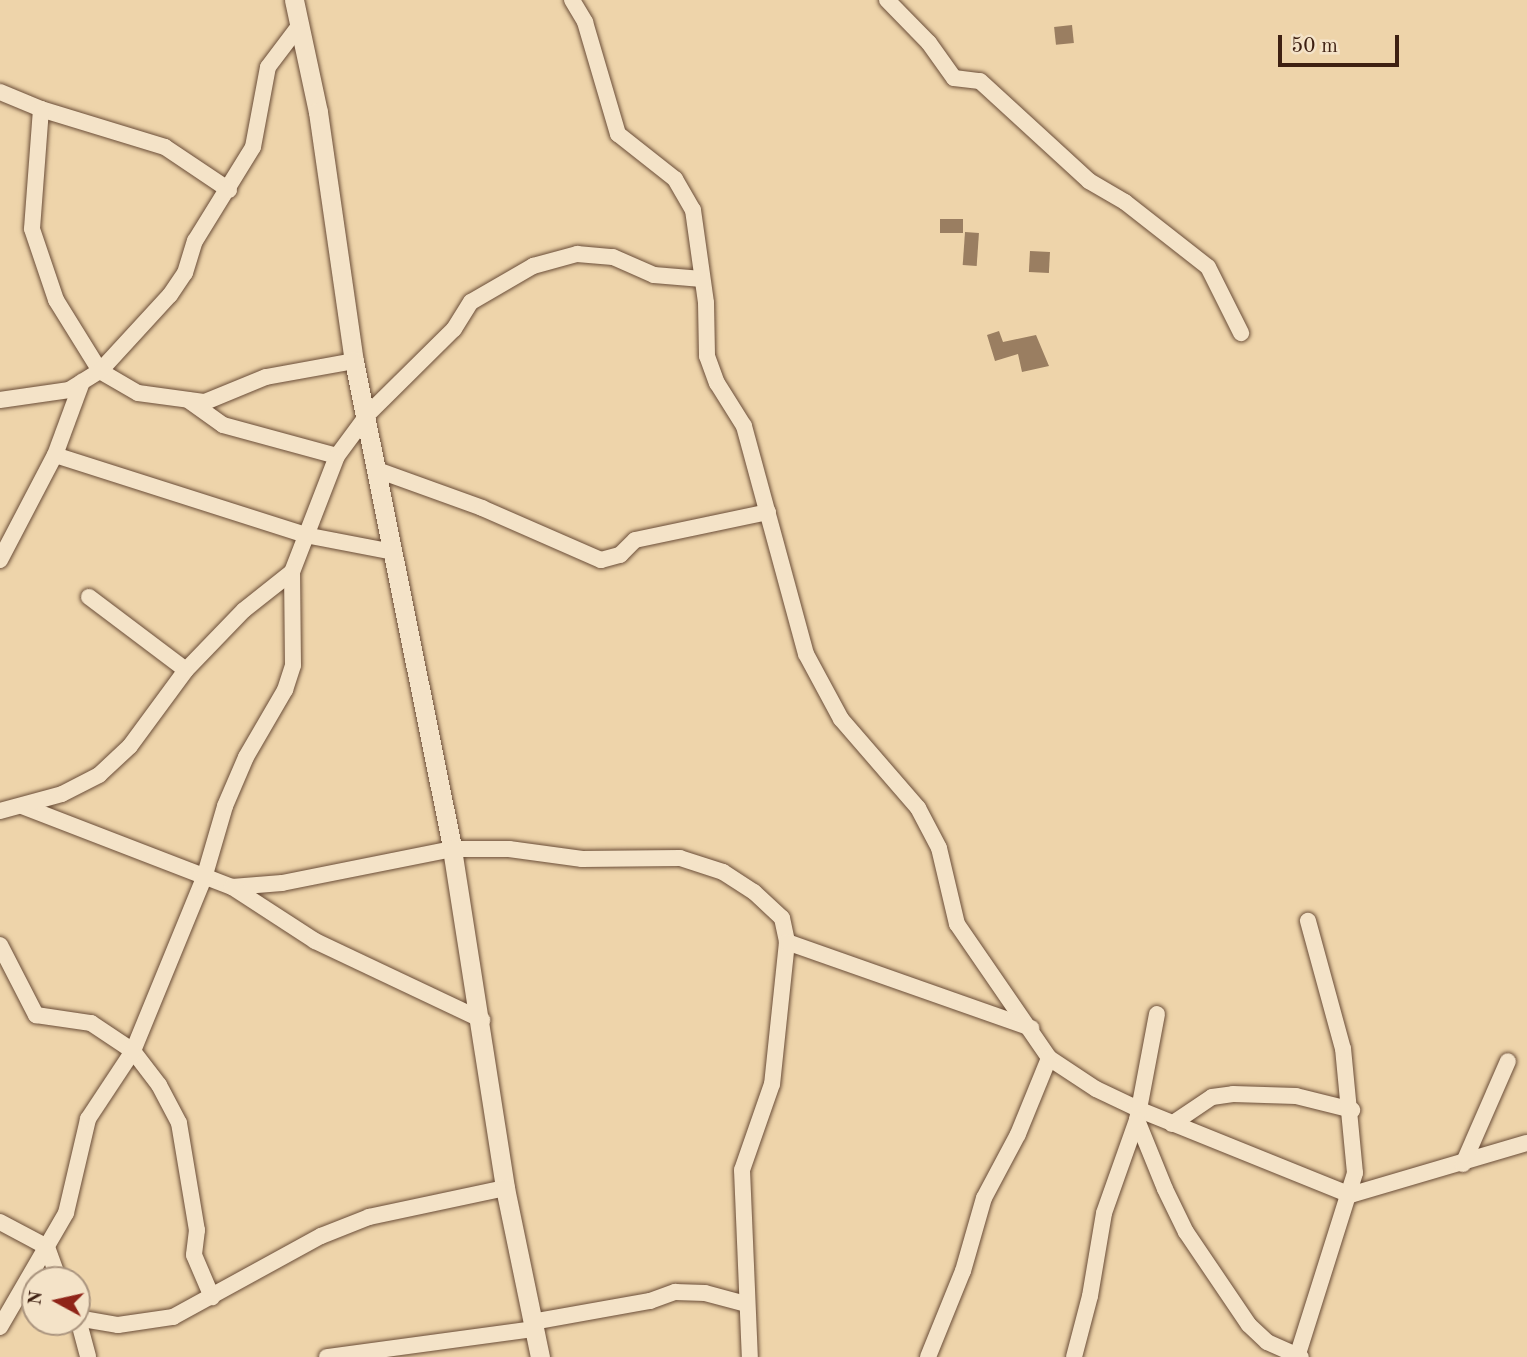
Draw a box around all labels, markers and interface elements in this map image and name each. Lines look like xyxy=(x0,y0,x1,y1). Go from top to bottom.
scale bar xyxy=(1282,21,1403,65)
text: 50 m xyxy=(1291,36,1338,57)
north arrow xyxy=(21,1266,91,1336)
text: N xyxy=(26,1290,47,1307)

